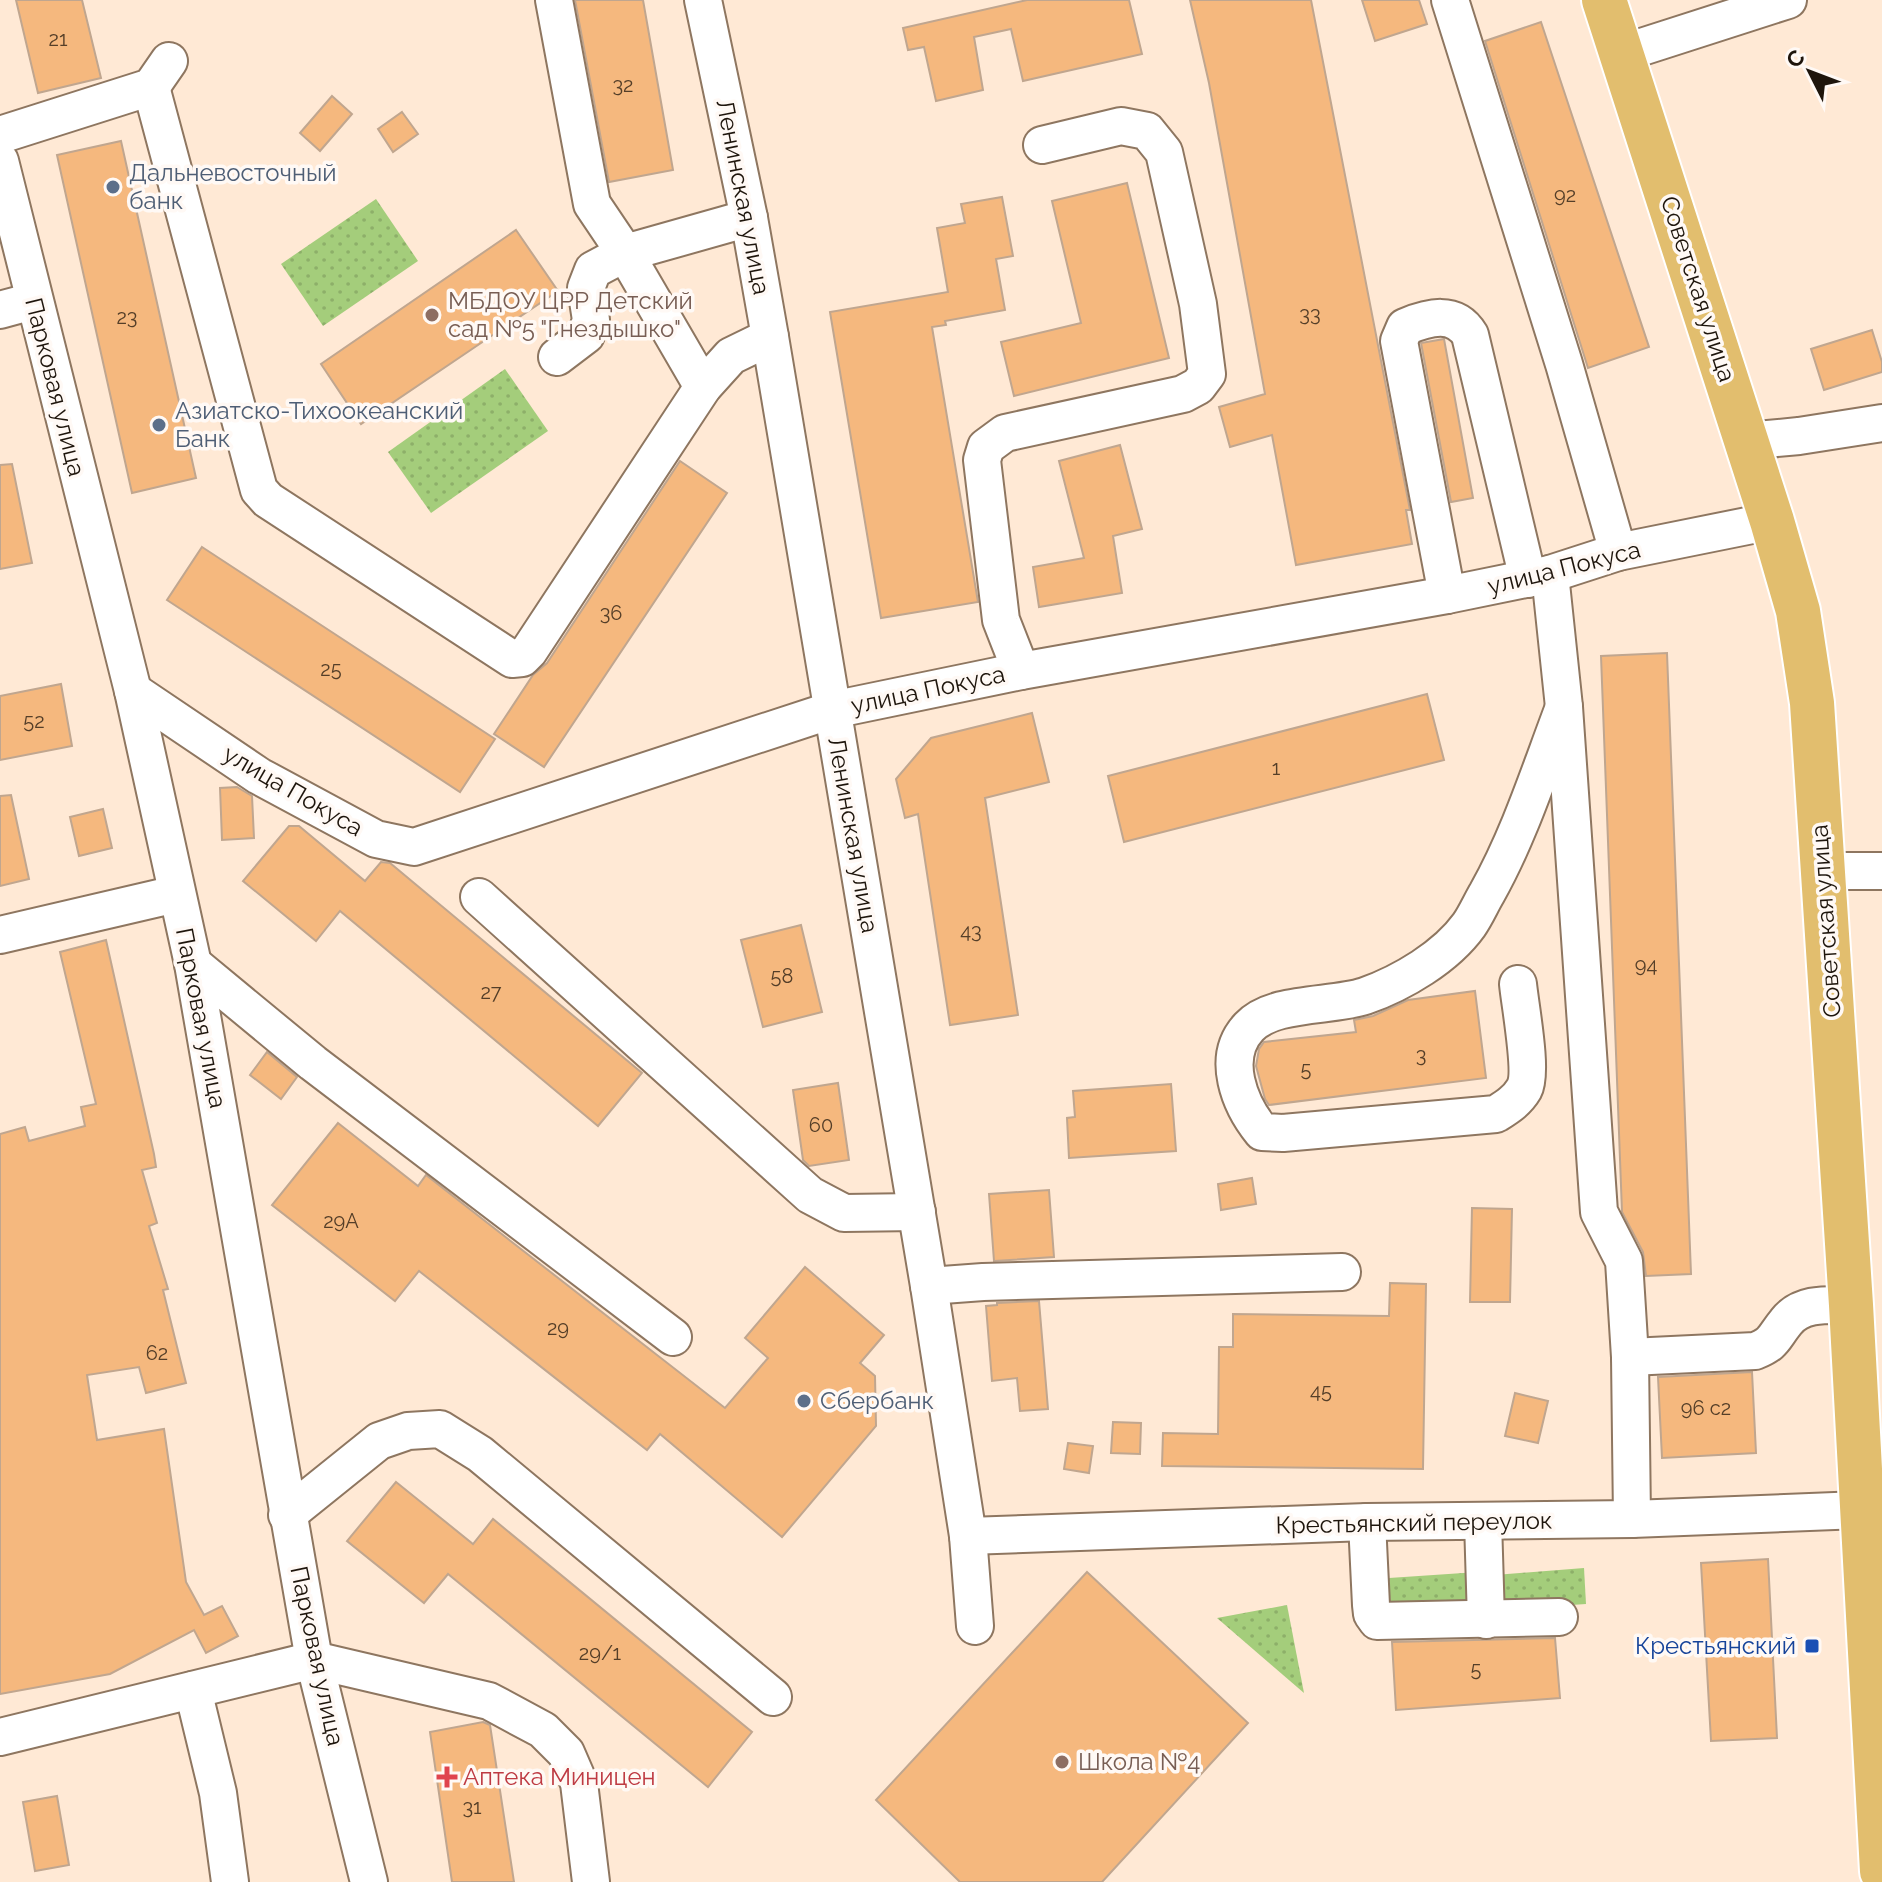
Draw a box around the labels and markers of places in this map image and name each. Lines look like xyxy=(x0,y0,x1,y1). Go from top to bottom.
place label: Дальневосточный банк xyxy=(129,158,336,215)
marker: Дальневосточный банк xyxy=(104,178,122,196)
place label: МБДОУ ЦРР Детский сад №5 "Гнездышко" xyxy=(448,286,693,343)
marker: МБДОУ ЦРР Детский сад №5 "Гнездышко" xyxy=(423,306,441,324)
place label: Азиатско-Тихоокеанский Банк xyxy=(175,396,463,453)
marker: Азиатско-Тихоокеанский Банк xyxy=(150,416,168,434)
place label: Сбербанк xyxy=(820,1386,934,1415)
marker: Сбербанк xyxy=(795,1392,813,1410)
place label: Крестьянский xyxy=(1635,1631,1796,1660)
marker: Крестьянский xyxy=(1803,1637,1821,1655)
place label: Школа №4 xyxy=(1078,1747,1200,1776)
marker: Школа №4 xyxy=(1053,1753,1071,1771)
place label: Аптека Миницен xyxy=(463,1762,656,1791)
marker: Аптека Миницен xyxy=(438,1768,456,1786)

